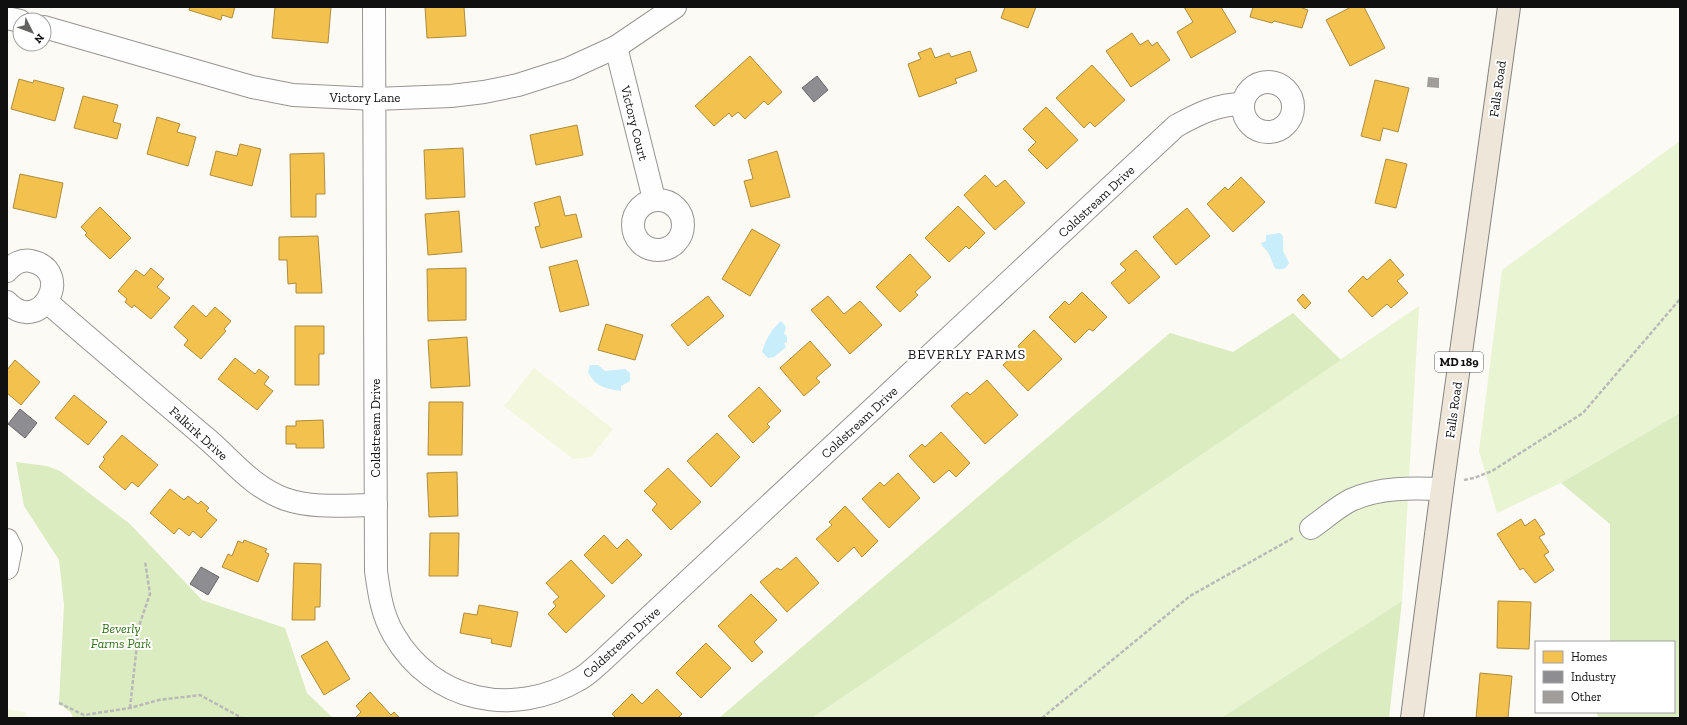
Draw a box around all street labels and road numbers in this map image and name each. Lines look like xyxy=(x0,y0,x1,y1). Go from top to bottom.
street label: Falls Road xyxy=(1486,60,1509,118)
street label: Victory Court xyxy=(618,83,651,162)
street label: Victory Lane xyxy=(329,90,400,105)
street label: Coldstream Drive xyxy=(1055,162,1138,241)
road number: MD 189 xyxy=(1435,352,1483,372)
street label: Coldstream Drive xyxy=(368,379,383,477)
street label: Falls Road xyxy=(1442,381,1465,439)
street label: Coldstream Drive xyxy=(818,383,901,462)
street label: Falkirk Drive xyxy=(167,403,231,463)
street label: Coldstream Drive xyxy=(580,604,663,681)

